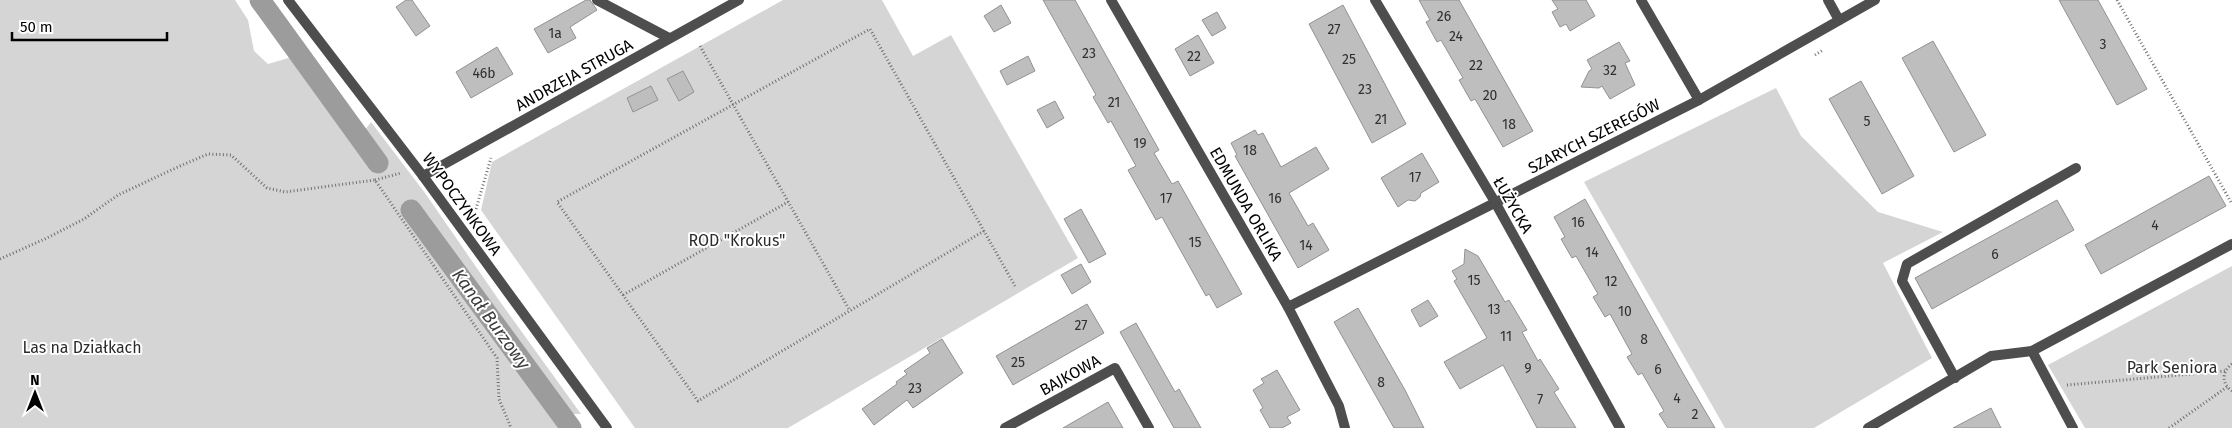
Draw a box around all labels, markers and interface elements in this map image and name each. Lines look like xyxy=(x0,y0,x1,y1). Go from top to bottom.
house number: 26 xyxy=(1437,8,1451,25)
scale bar xyxy=(12,10,168,42)
text: 50 m xyxy=(20,18,53,36)
house number: 27 xyxy=(1327,21,1341,38)
house number: 1a xyxy=(548,25,562,42)
house number: 24 xyxy=(1449,28,1464,45)
street label: ANDRZEJA STRUGA xyxy=(512,35,637,115)
house number: 3 xyxy=(2100,36,2107,53)
house number: 23 xyxy=(1082,45,1096,62)
house number: 22 xyxy=(1187,48,1201,65)
house number: 25 xyxy=(1342,51,1356,68)
house number: 22 xyxy=(1469,57,1483,74)
house number: 32 xyxy=(1603,62,1617,79)
house number: 46b xyxy=(472,65,496,82)
house number: 23 xyxy=(1358,81,1372,98)
house number: 20 xyxy=(1483,87,1498,104)
house number: 21 xyxy=(1108,94,1120,111)
street label: SZARYCH SZEREGÓW xyxy=(1524,94,1663,177)
house number: 21 xyxy=(1375,111,1387,128)
house number: 5 xyxy=(1863,113,1871,130)
house number: 18 xyxy=(1502,116,1516,133)
house number: 19 xyxy=(1133,135,1147,152)
house number: 18 xyxy=(1243,142,1257,159)
street label: EDMUNDA ORLIKA xyxy=(1206,144,1287,265)
street label: WYPOCZYNKOWA xyxy=(418,149,506,260)
house number: 17 xyxy=(1409,169,1421,186)
street label: ŁUŻYCKA xyxy=(1489,173,1538,238)
house number: 17 xyxy=(1160,190,1172,207)
house number: 16 xyxy=(1268,190,1282,207)
house number: 16 xyxy=(1571,214,1585,231)
house number: 4 xyxy=(2151,217,2159,234)
park label: ROD "Krokus" xyxy=(688,231,786,250)
house number: 15 xyxy=(1188,234,1202,251)
house number: 14 xyxy=(1299,237,1313,254)
house number: 14 xyxy=(1585,244,1599,261)
house number: 6 xyxy=(1991,246,1999,263)
water label: Kanał Burzowy xyxy=(447,265,535,374)
house number: 15 xyxy=(1467,272,1481,289)
house number: 12 xyxy=(1605,273,1618,290)
house number: 13 xyxy=(1487,301,1501,318)
house number: 10 xyxy=(1618,303,1632,320)
house number: 27 xyxy=(1074,317,1088,334)
house number: 11 xyxy=(1500,328,1512,345)
house number: 8 xyxy=(1640,331,1648,348)
park label: Las na Działkach xyxy=(22,338,142,357)
street label: BAJKOWA xyxy=(1036,350,1104,399)
house number: 25 xyxy=(1011,354,1025,371)
park label: Park Seniora xyxy=(2127,358,2217,377)
house number: 9 xyxy=(1524,360,1532,377)
house number: 6 xyxy=(1654,361,1662,378)
north arrow xyxy=(10,368,60,418)
text: N xyxy=(30,372,40,389)
house number: 8 xyxy=(1377,374,1385,391)
house number: 23 xyxy=(908,380,922,397)
house number: 4 xyxy=(1673,390,1681,407)
house number: 7 xyxy=(1537,391,1543,408)
house number: 2 xyxy=(1692,406,1699,423)

